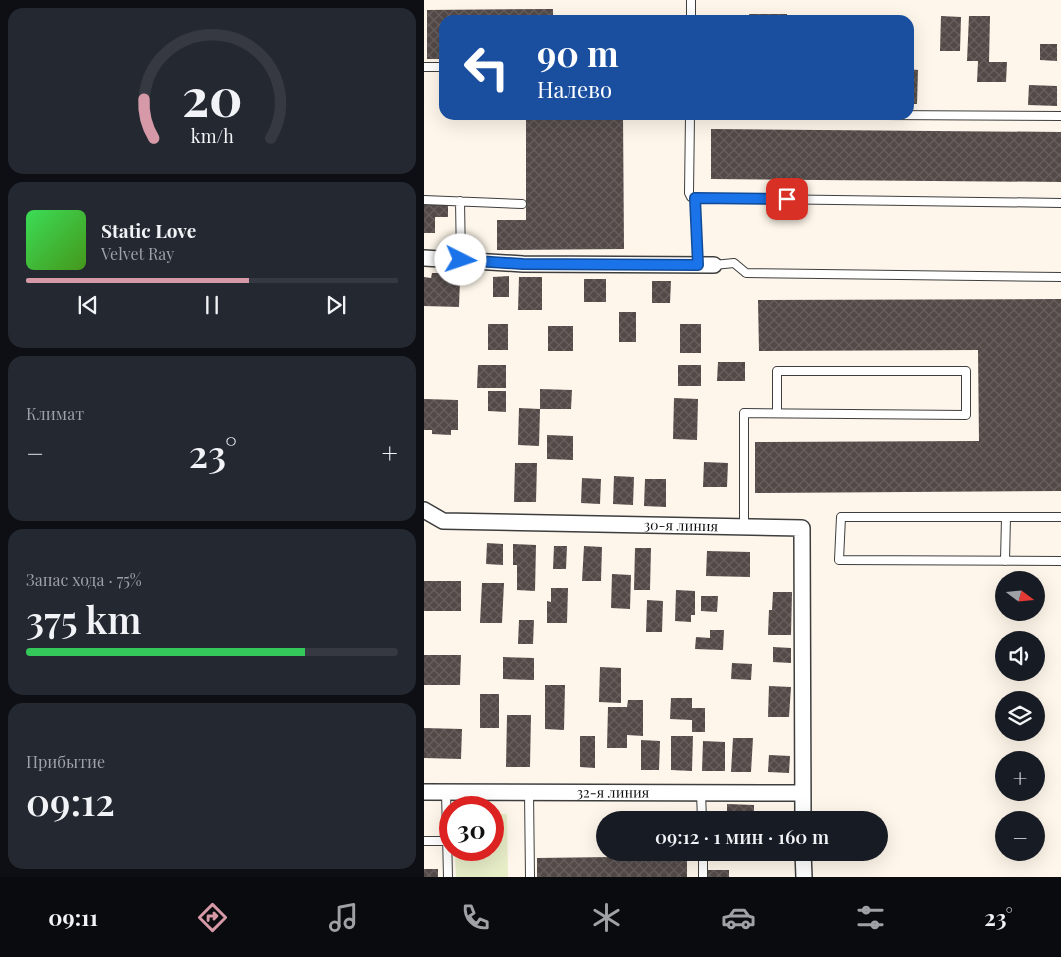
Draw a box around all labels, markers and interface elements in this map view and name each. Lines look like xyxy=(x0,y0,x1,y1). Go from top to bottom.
text: 90 m xyxy=(537,29,619,76)
icon: left xyxy=(454,35,519,100)
text: 20 xyxy=(182,61,242,130)
text: Налево xyxy=(537,74,612,104)
text: km/h xyxy=(191,124,234,147)
pin xyxy=(766,178,808,220)
icon: arrive xyxy=(773,185,801,213)
text: Static Love xyxy=(101,217,196,243)
position arrow xyxy=(434,233,486,285)
text: Velvet Ray xyxy=(101,243,174,264)
icon: previous xyxy=(74,291,102,319)
icon: pause xyxy=(198,291,226,319)
icon: next xyxy=(322,291,350,319)
text: Климат xyxy=(26,403,84,424)
text: 23° xyxy=(189,427,237,478)
text: − xyxy=(26,434,44,471)
text: + xyxy=(382,434,398,471)
street label: 30-я линия xyxy=(644,515,719,535)
text: Запас хода · 75% xyxy=(26,569,142,590)
north arrow xyxy=(995,571,1045,621)
map controls xyxy=(995,571,1045,861)
text: 375 km xyxy=(26,593,141,644)
button: sound xyxy=(995,631,1045,681)
button: layers xyxy=(995,691,1045,741)
text: Прибытие xyxy=(26,751,105,772)
button: + xyxy=(995,751,1045,801)
text: 09:12 xyxy=(26,775,115,826)
street label: 32-я линия xyxy=(577,782,650,802)
speed limit sign: 30 xyxy=(439,796,504,861)
button: − xyxy=(995,811,1045,861)
text: 09:12 · 1 мин · 160 m xyxy=(655,823,829,849)
icon: directions xyxy=(195,900,230,935)
icon: music xyxy=(326,900,361,935)
icon: phone xyxy=(458,900,493,935)
icon: climate xyxy=(589,900,624,935)
icon: car xyxy=(721,900,756,935)
icon: filters xyxy=(853,900,888,935)
text: 09:11 xyxy=(48,902,98,932)
text: 23° xyxy=(984,902,1013,932)

